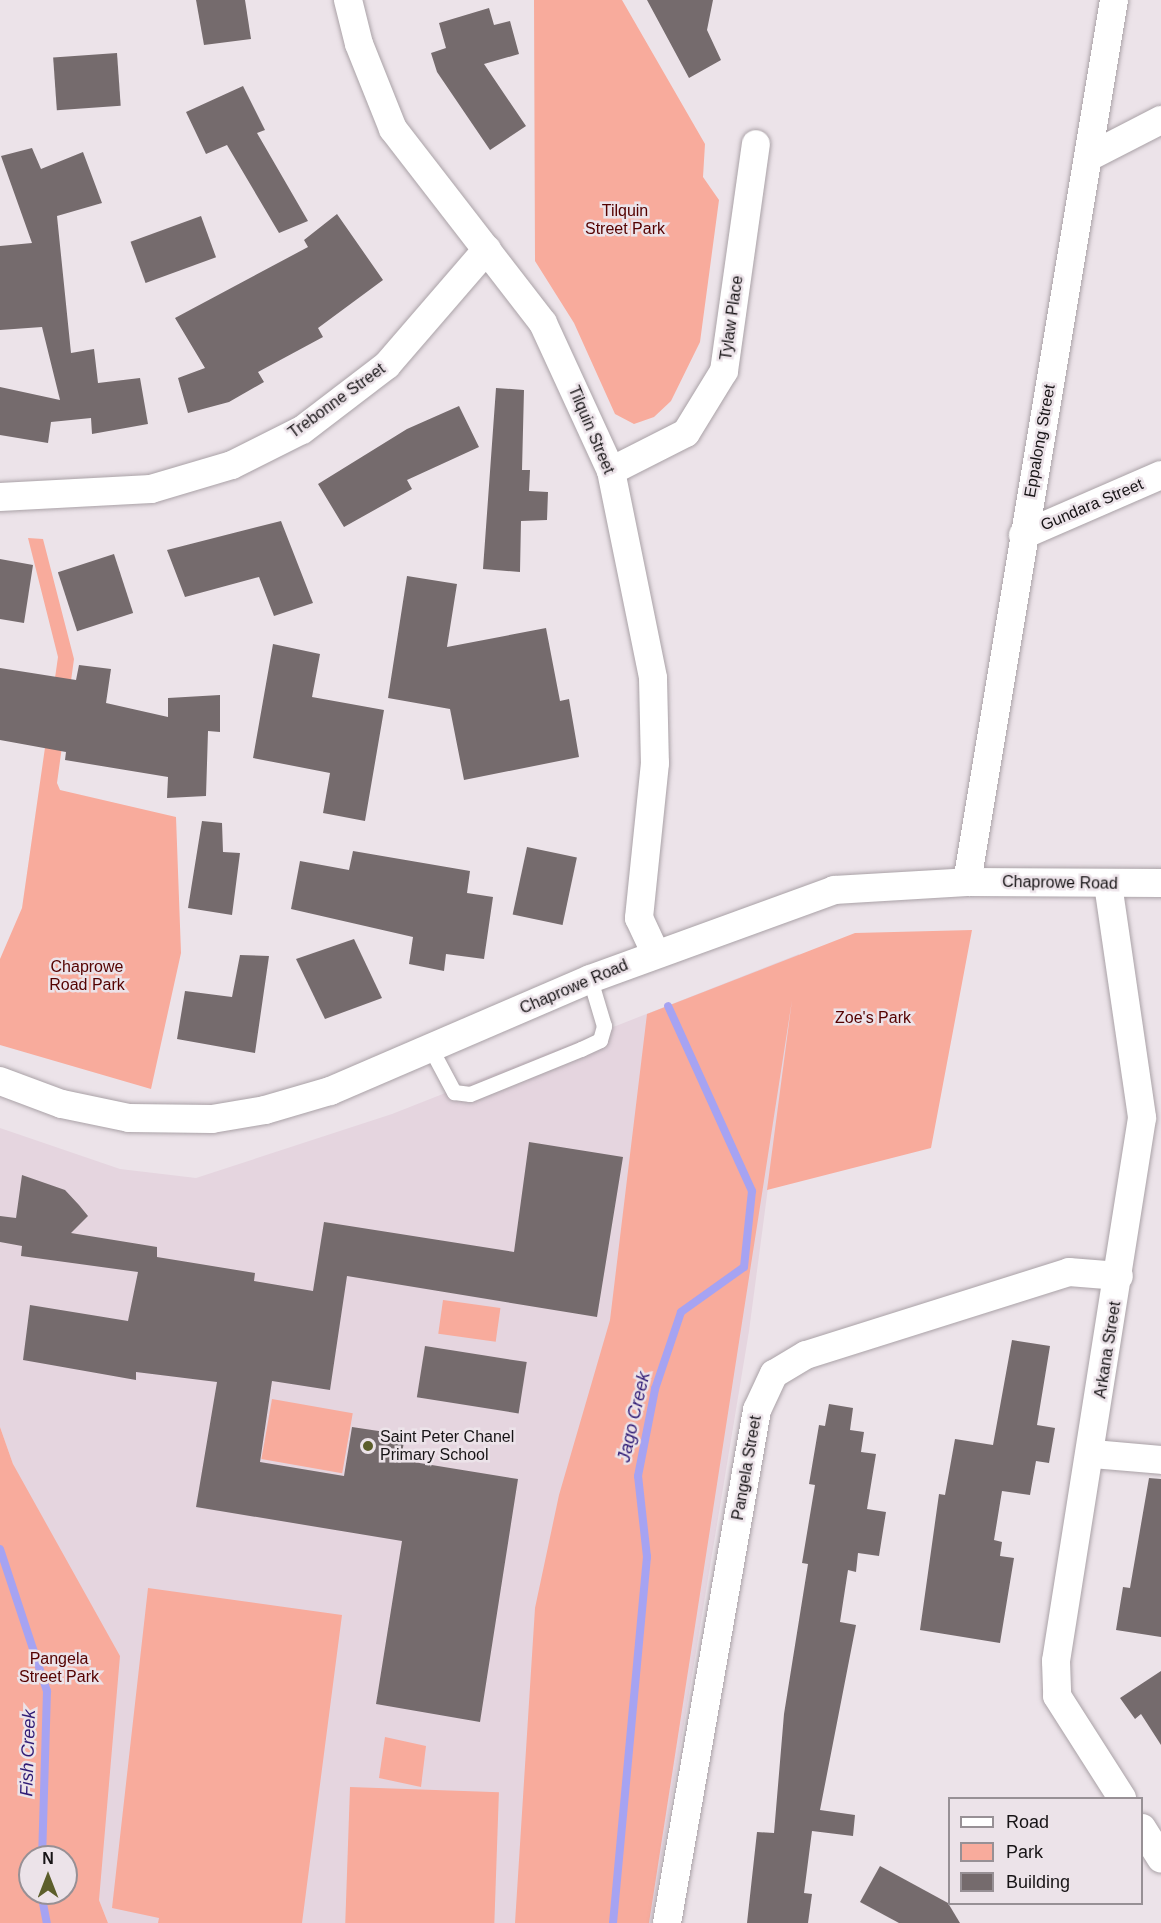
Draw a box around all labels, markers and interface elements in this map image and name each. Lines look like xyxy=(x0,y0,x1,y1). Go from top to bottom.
park label: Tilquin Street Park xyxy=(585,201,665,239)
street label: Tylaw Place xyxy=(717,274,747,362)
street label: Trebonne Street xyxy=(285,359,389,443)
street label: Tilquin Street xyxy=(564,383,618,477)
street label: Eppalong Street xyxy=(1021,383,1059,499)
street label: Gundara Street xyxy=(1038,475,1146,535)
street label: Chaprowe Road xyxy=(1002,872,1118,894)
street label: Chaprowe Road xyxy=(517,956,631,1018)
park label: Chaprowe Road Park xyxy=(49,957,125,995)
park label: Zoe's Park xyxy=(835,1008,911,1028)
street label: Arkana Street xyxy=(1091,1300,1125,1400)
water label: Jago Creek xyxy=(613,1370,655,1464)
street label: Pangela Street xyxy=(728,1414,766,1522)
place label: Saint Peter Chanel Primary School xyxy=(380,1427,514,1465)
marker: Saint Peter Chanel Primary School xyxy=(361,1439,375,1453)
park label: Pangela Street Park xyxy=(19,1649,99,1687)
water label: Fish Creek xyxy=(16,1709,40,1797)
legend xyxy=(948,1797,1143,1905)
text: Road xyxy=(1006,1812,1049,1832)
text: Park xyxy=(1006,1842,1043,1862)
north arrow xyxy=(18,1845,78,1905)
text: N xyxy=(42,1850,54,1867)
text: Building xyxy=(1006,1872,1070,1892)

